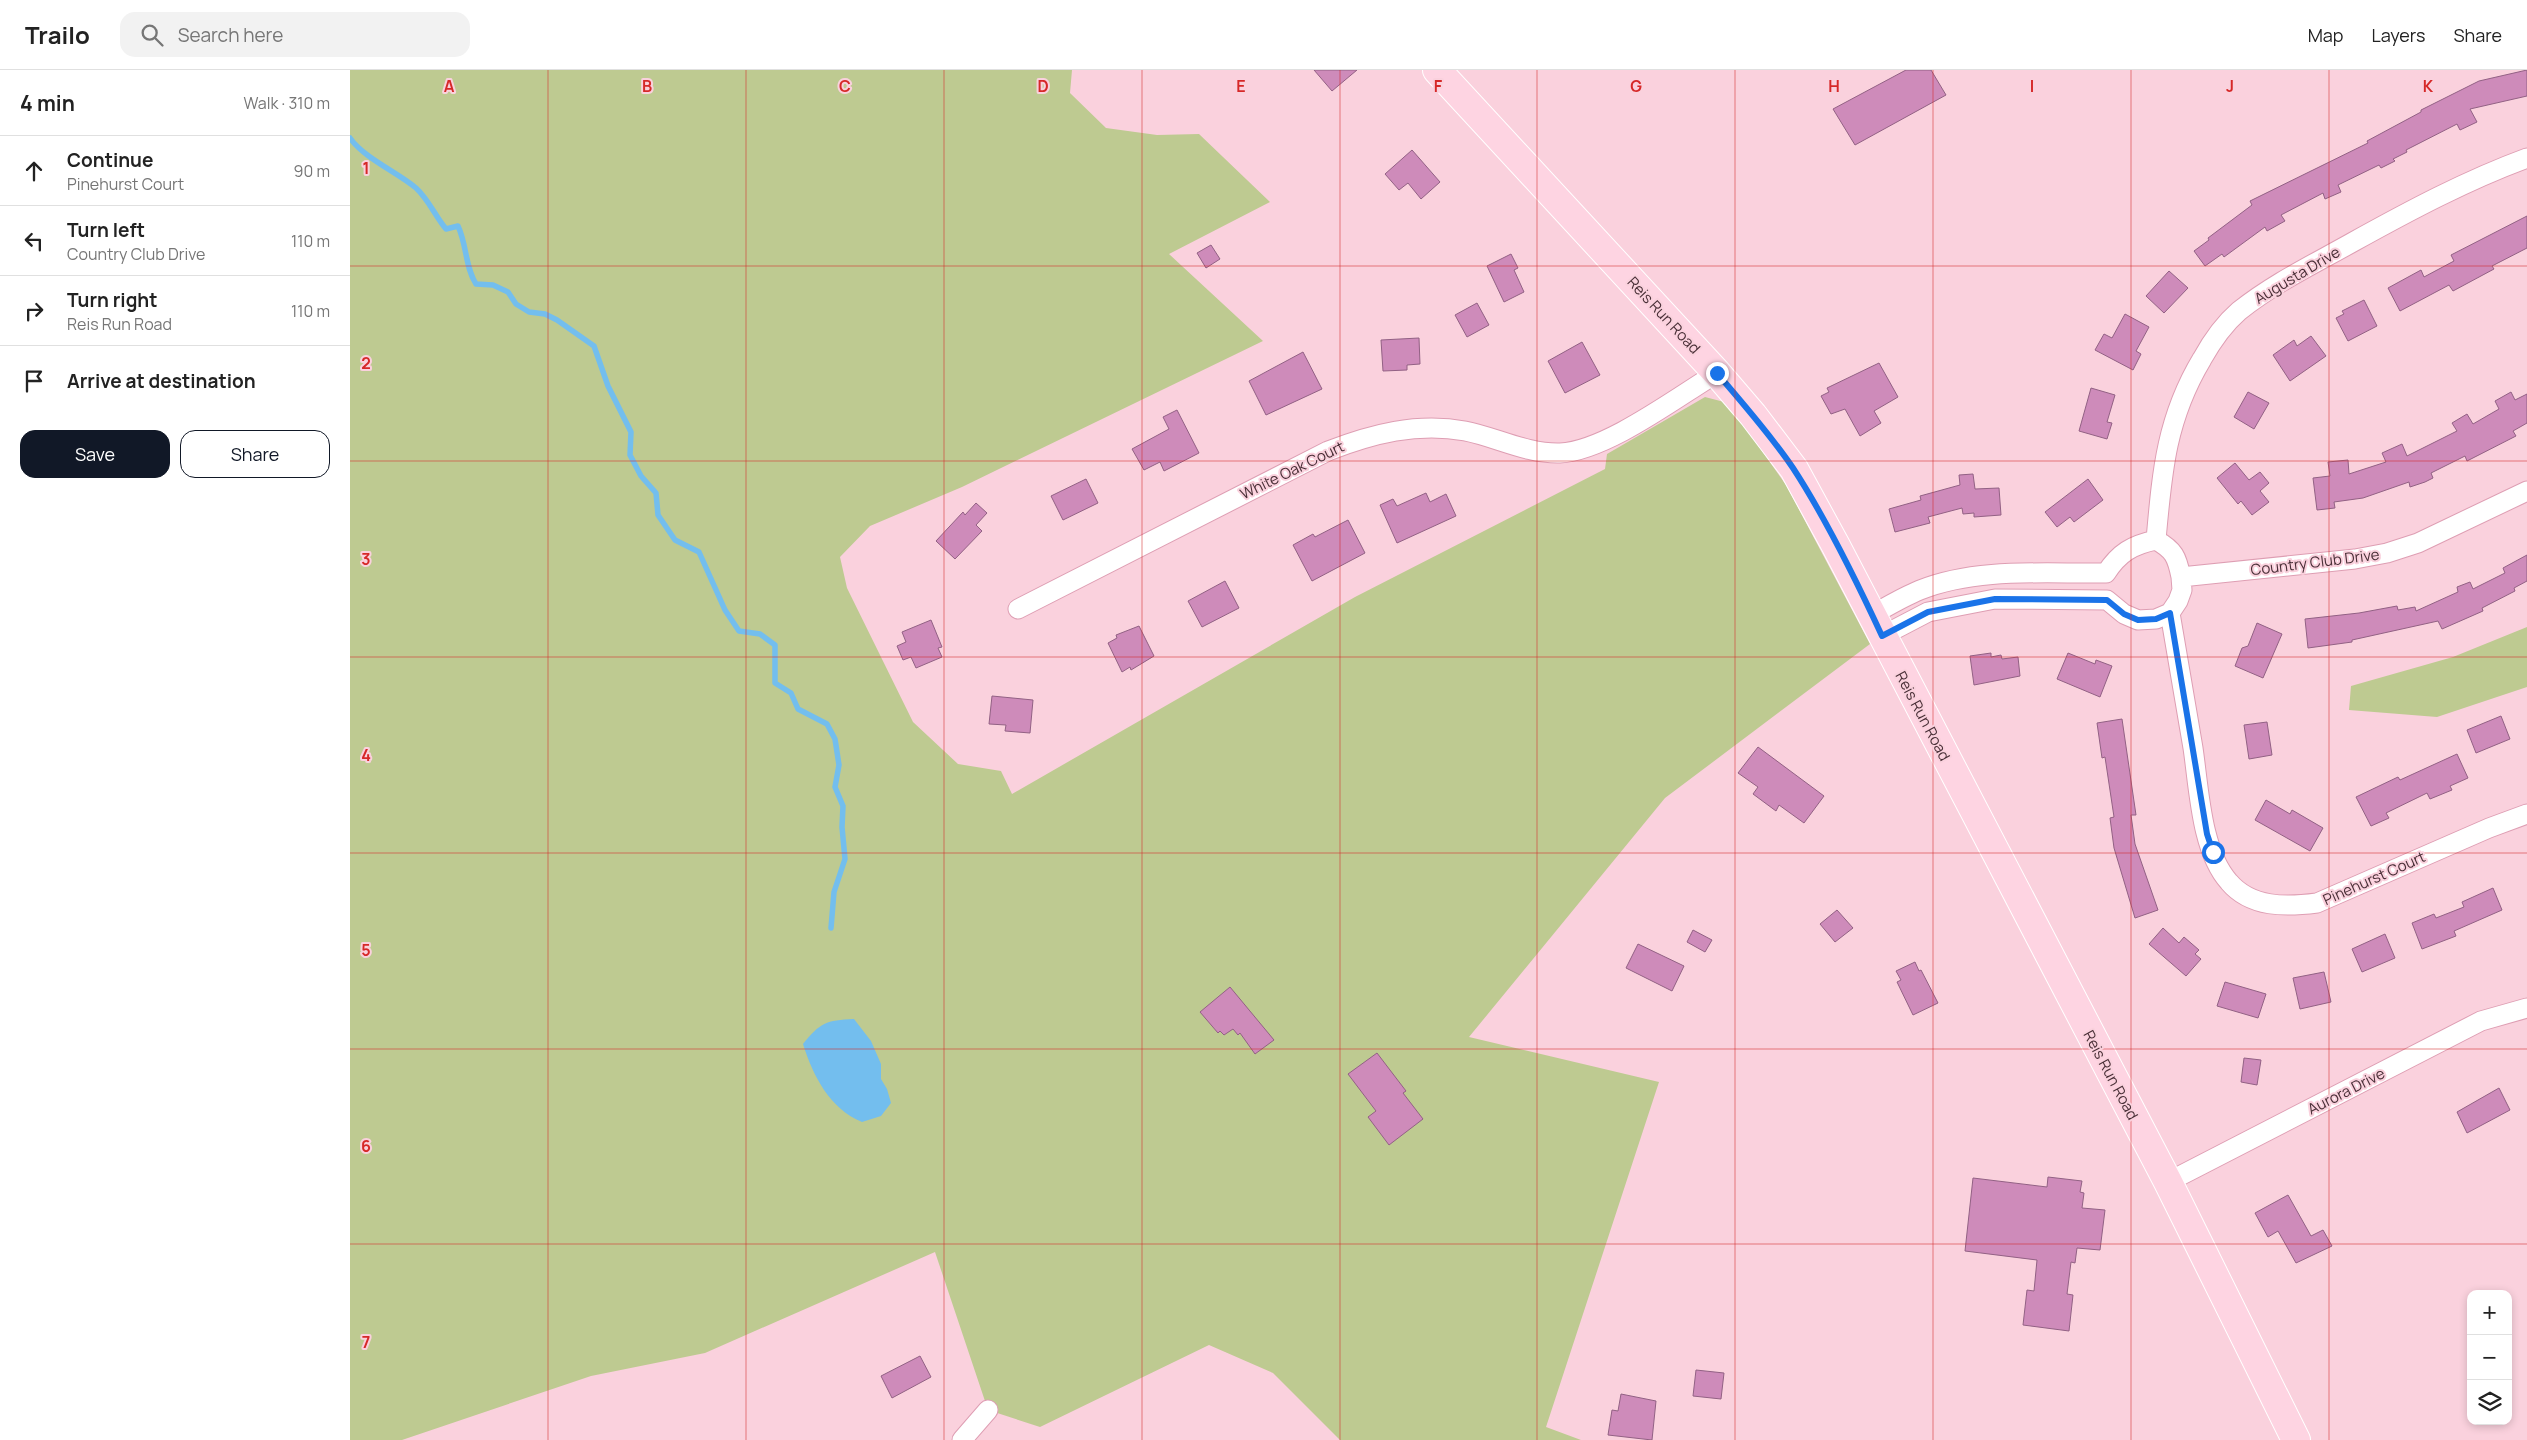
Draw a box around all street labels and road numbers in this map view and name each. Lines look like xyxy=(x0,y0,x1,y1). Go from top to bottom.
street label: Augusta Drive xyxy=(2250,241,2344,309)
street label: Reis Run Road xyxy=(1623,272,1705,358)
street label: White Oak Court xyxy=(1236,436,1348,504)
street label: Country Club Drive xyxy=(2249,544,2381,580)
street label: Reis Run Road xyxy=(1891,668,1955,764)
street label: Pinehurst Court xyxy=(2320,846,2428,910)
street label: Reis Run Road xyxy=(2079,1027,2143,1123)
street label: Aurora Drive xyxy=(2304,1062,2388,1119)

